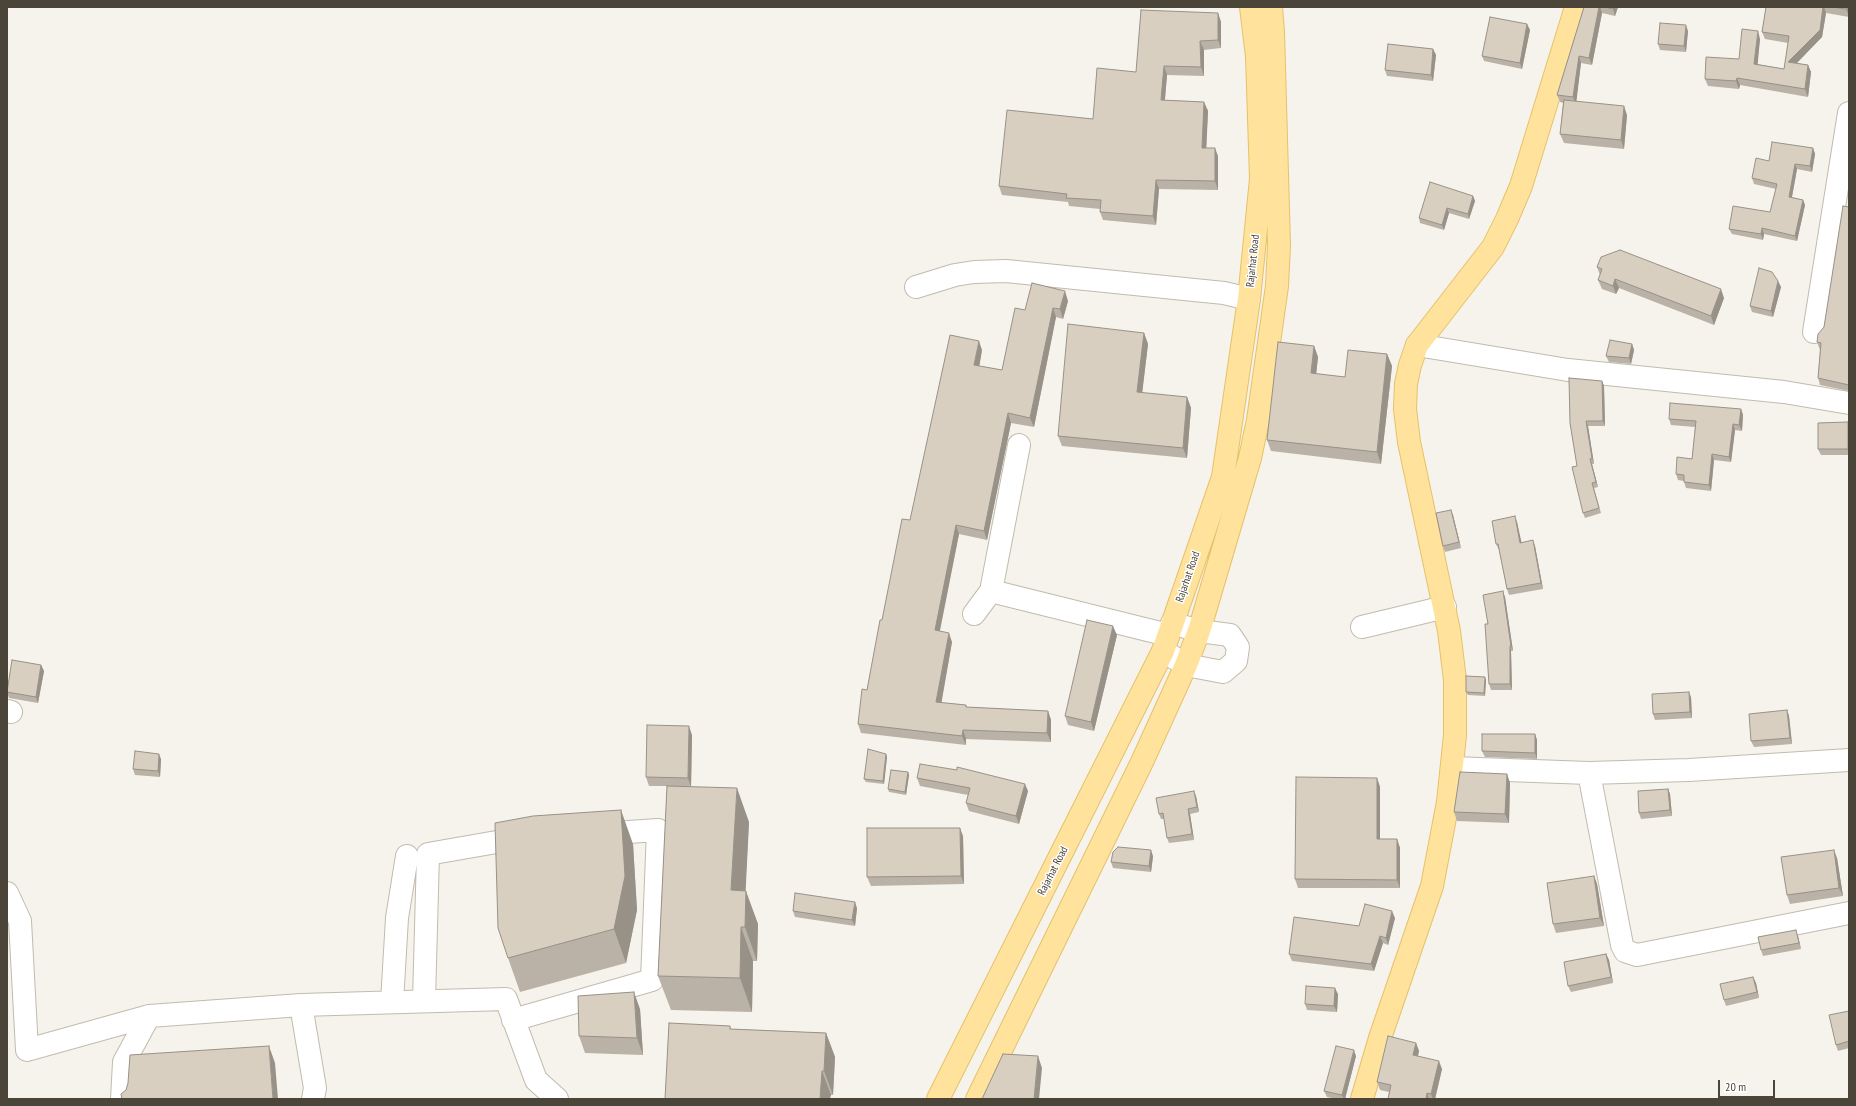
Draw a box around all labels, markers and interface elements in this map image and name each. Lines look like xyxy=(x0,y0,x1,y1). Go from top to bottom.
street label: Rajarhat Road xyxy=(1244,234,1262,288)
street label: Rajarhat Road xyxy=(1173,550,1203,604)
street label: Rajarhat Road xyxy=(1035,844,1071,898)
scale bar xyxy=(1720,1072,1777,1098)
text: 20 m xyxy=(1725,1079,1746,1094)

